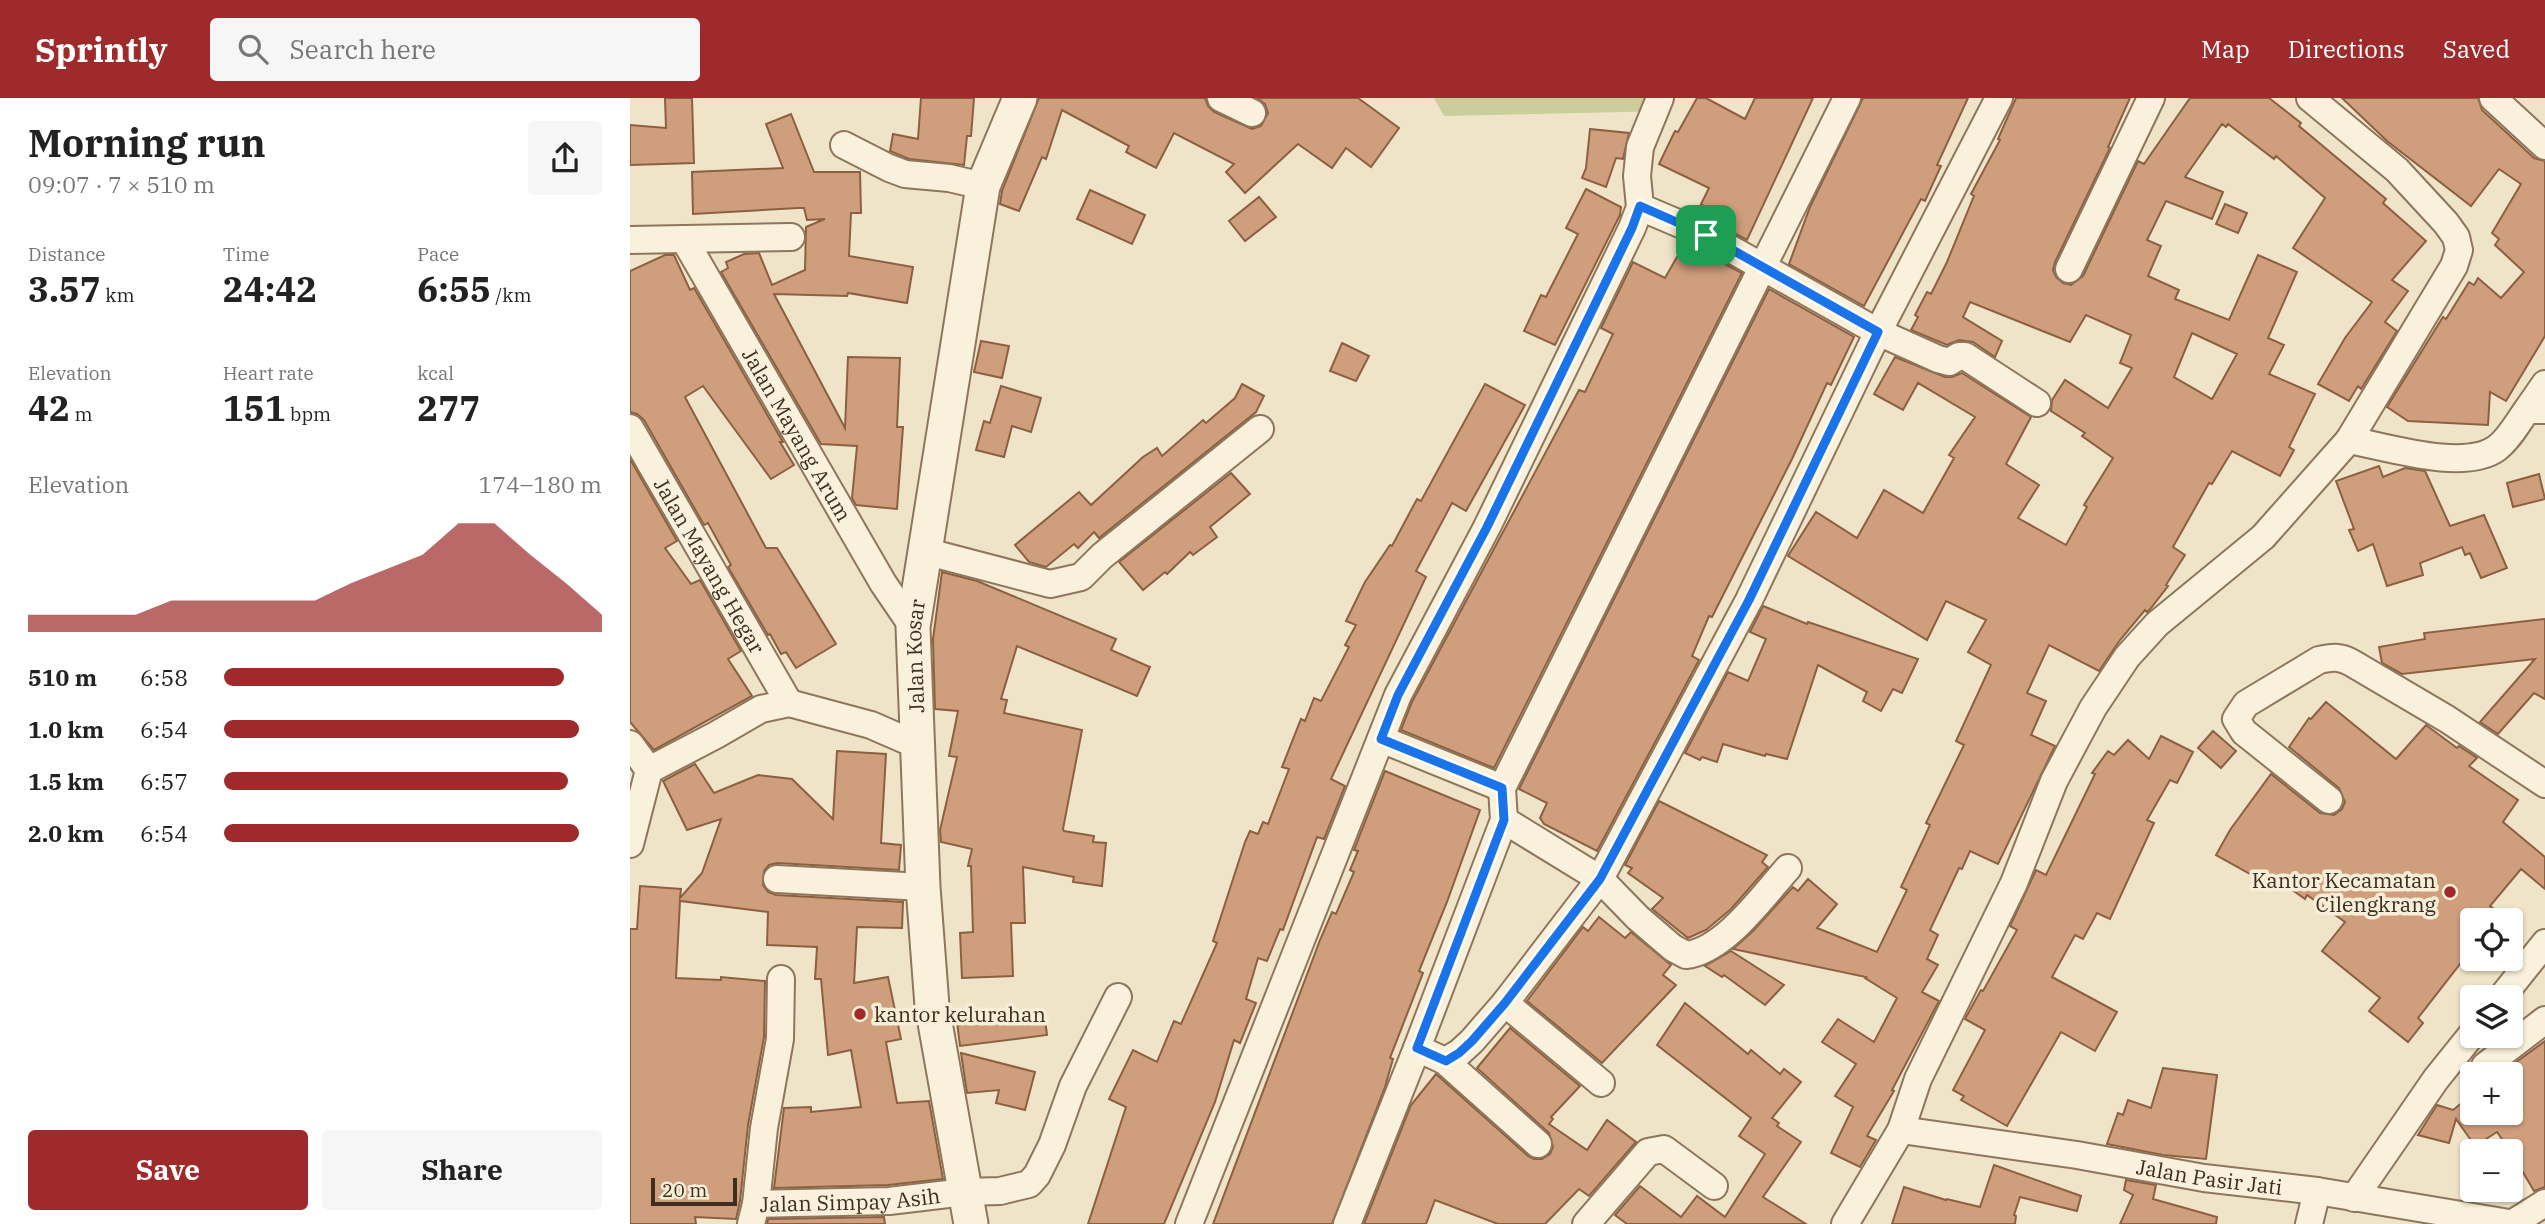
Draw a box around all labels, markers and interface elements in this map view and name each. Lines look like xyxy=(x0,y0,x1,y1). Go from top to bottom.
search box xyxy=(210,18,700,81)
text: Sprintly xyxy=(35,28,168,71)
icon: search xyxy=(234,30,272,68)
text: Search here xyxy=(290,32,436,66)
text: Map xyxy=(2201,33,2250,65)
text: Directions xyxy=(2288,33,2405,65)
text: Saved xyxy=(2443,33,2510,65)
text: Morning run xyxy=(28,118,266,167)
button: share xyxy=(528,121,602,195)
text: 09:07 · 7 × 510 m xyxy=(28,169,215,199)
pin xyxy=(1676,205,1736,265)
icon: arrive xyxy=(1687,216,1725,254)
text: Distance xyxy=(28,242,106,266)
text: Time xyxy=(223,242,269,266)
text: Pace xyxy=(417,242,459,266)
text: 3.57 xyxy=(28,266,101,312)
text: 24:42 xyxy=(223,266,317,312)
text: 6:55 xyxy=(417,266,491,312)
text: km xyxy=(101,283,135,307)
text: /km xyxy=(491,283,532,307)
street label: Jalan Mayang Arum xyxy=(736,343,858,526)
text: Elevation xyxy=(28,361,112,385)
text: Heart rate xyxy=(223,361,314,385)
text: kcal xyxy=(417,361,454,385)
text: 42 xyxy=(28,385,70,431)
text: 151 xyxy=(223,385,286,431)
text: 277 xyxy=(417,385,480,431)
text: m xyxy=(70,402,93,426)
text: bpm xyxy=(286,402,331,426)
text: Elevation xyxy=(28,469,129,499)
text: 174–180 m xyxy=(478,469,602,499)
street label: Jalan Mayang Hegar xyxy=(648,473,772,659)
street label: Jalan Kosar xyxy=(899,596,931,714)
text: 510 m xyxy=(28,662,97,692)
text: 6:58 xyxy=(140,662,188,692)
text: 1.0 km xyxy=(28,714,104,744)
text: 6:54 xyxy=(140,714,188,744)
text: 1.5 km xyxy=(28,766,104,796)
text: 6:57 xyxy=(140,766,188,796)
text: 2.0 km xyxy=(28,818,104,848)
text: 6:54 xyxy=(140,818,188,848)
place label: Kantor Kecamatan Cilengkrang xyxy=(2252,866,2437,918)
marker: Kantor Kecamatan Cilengkrang xyxy=(2442,884,2458,900)
map controls xyxy=(2460,908,2523,1202)
button: locate xyxy=(2460,908,2523,971)
button: layers xyxy=(2460,985,2523,1048)
place label: kantor kelurahan xyxy=(874,1000,1046,1028)
marker: kantor kelurahan xyxy=(852,1006,868,1022)
button: + xyxy=(2460,1062,2523,1125)
button: Save xyxy=(28,1130,308,1210)
button: Share xyxy=(322,1130,602,1210)
button: − xyxy=(2460,1139,2523,1202)
street label: Jalan Pasir Jati xyxy=(2134,1152,2284,1201)
scale bar xyxy=(651,1175,737,1207)
text: 20 m xyxy=(662,1178,707,1202)
street label: Jalan Simpay Asih xyxy=(759,1181,942,1218)

